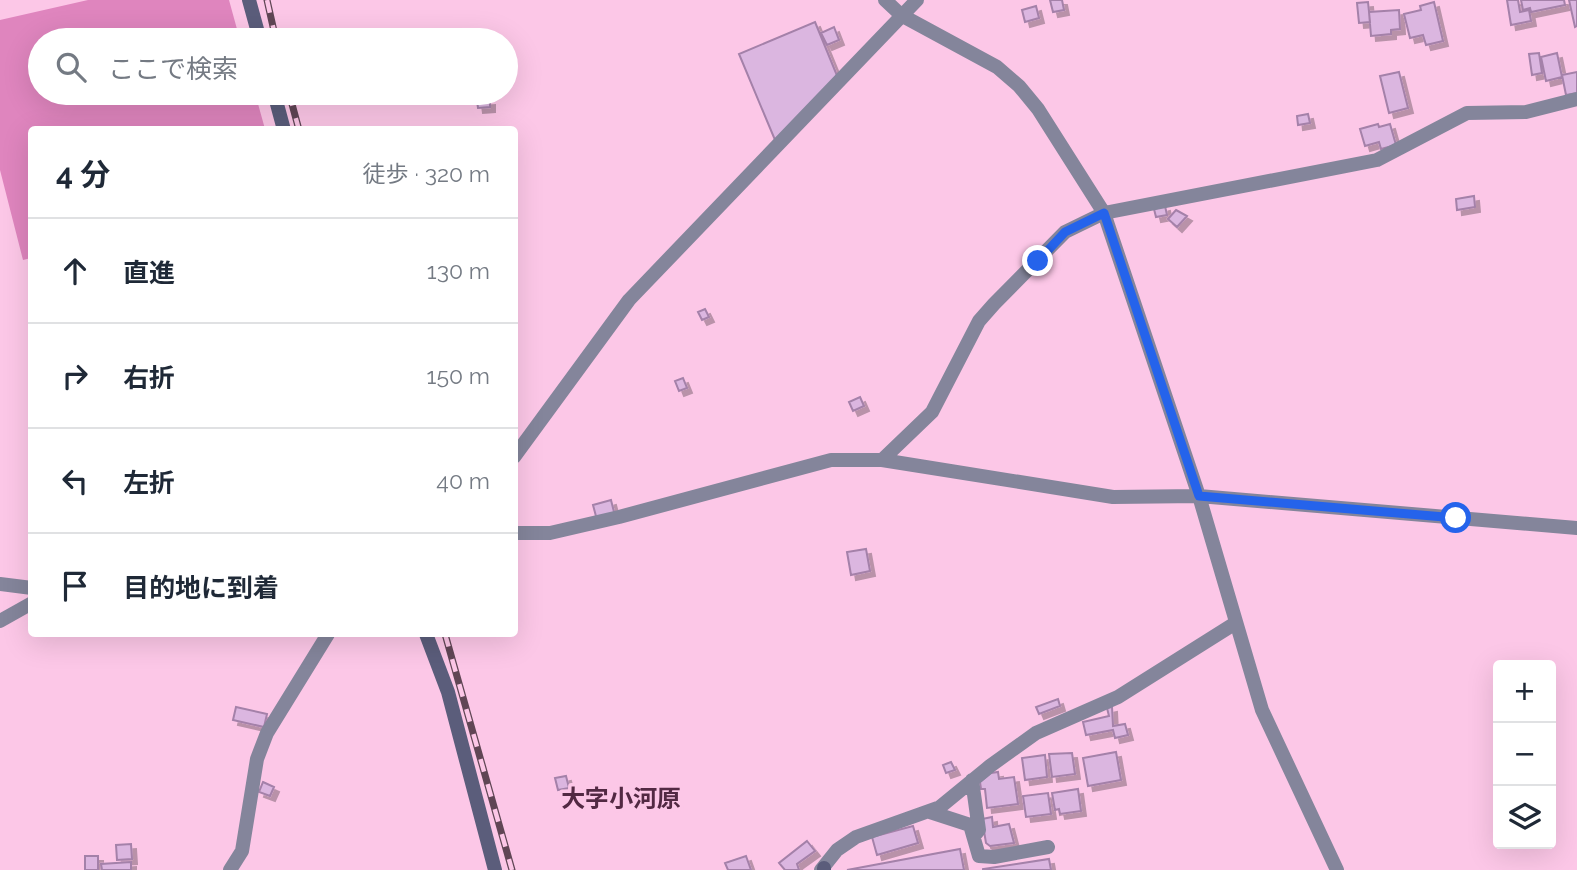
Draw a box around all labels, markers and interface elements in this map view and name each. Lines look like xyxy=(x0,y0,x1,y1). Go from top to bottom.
search box xyxy=(28,28,518,105)
icon: search xyxy=(52,48,90,86)
text: ここで検索 xyxy=(108,54,238,84)
text: 4 分 xyxy=(56,157,110,192)
text: 徒歩 · 320 m xyxy=(363,160,490,187)
route end xyxy=(1022,245,1053,276)
icon: ahead xyxy=(56,252,94,290)
text: 130 m xyxy=(427,257,490,284)
text: 直進 xyxy=(123,258,175,288)
icon: right xyxy=(56,357,94,395)
text: 150 m xyxy=(427,362,490,389)
text: 右折 xyxy=(123,363,175,393)
icon: left xyxy=(56,462,94,500)
text: 40 m xyxy=(436,467,490,494)
text: 左折 xyxy=(123,468,175,498)
route start xyxy=(1440,502,1471,533)
icon: arrive xyxy=(56,567,94,605)
text: 目的地に到着 xyxy=(123,573,279,603)
map controls xyxy=(1493,660,1556,849)
button: + xyxy=(1493,660,1556,723)
button: − xyxy=(1493,723,1556,786)
district label: 大字小河原 xyxy=(561,784,681,813)
button: layers xyxy=(1493,786,1556,849)

